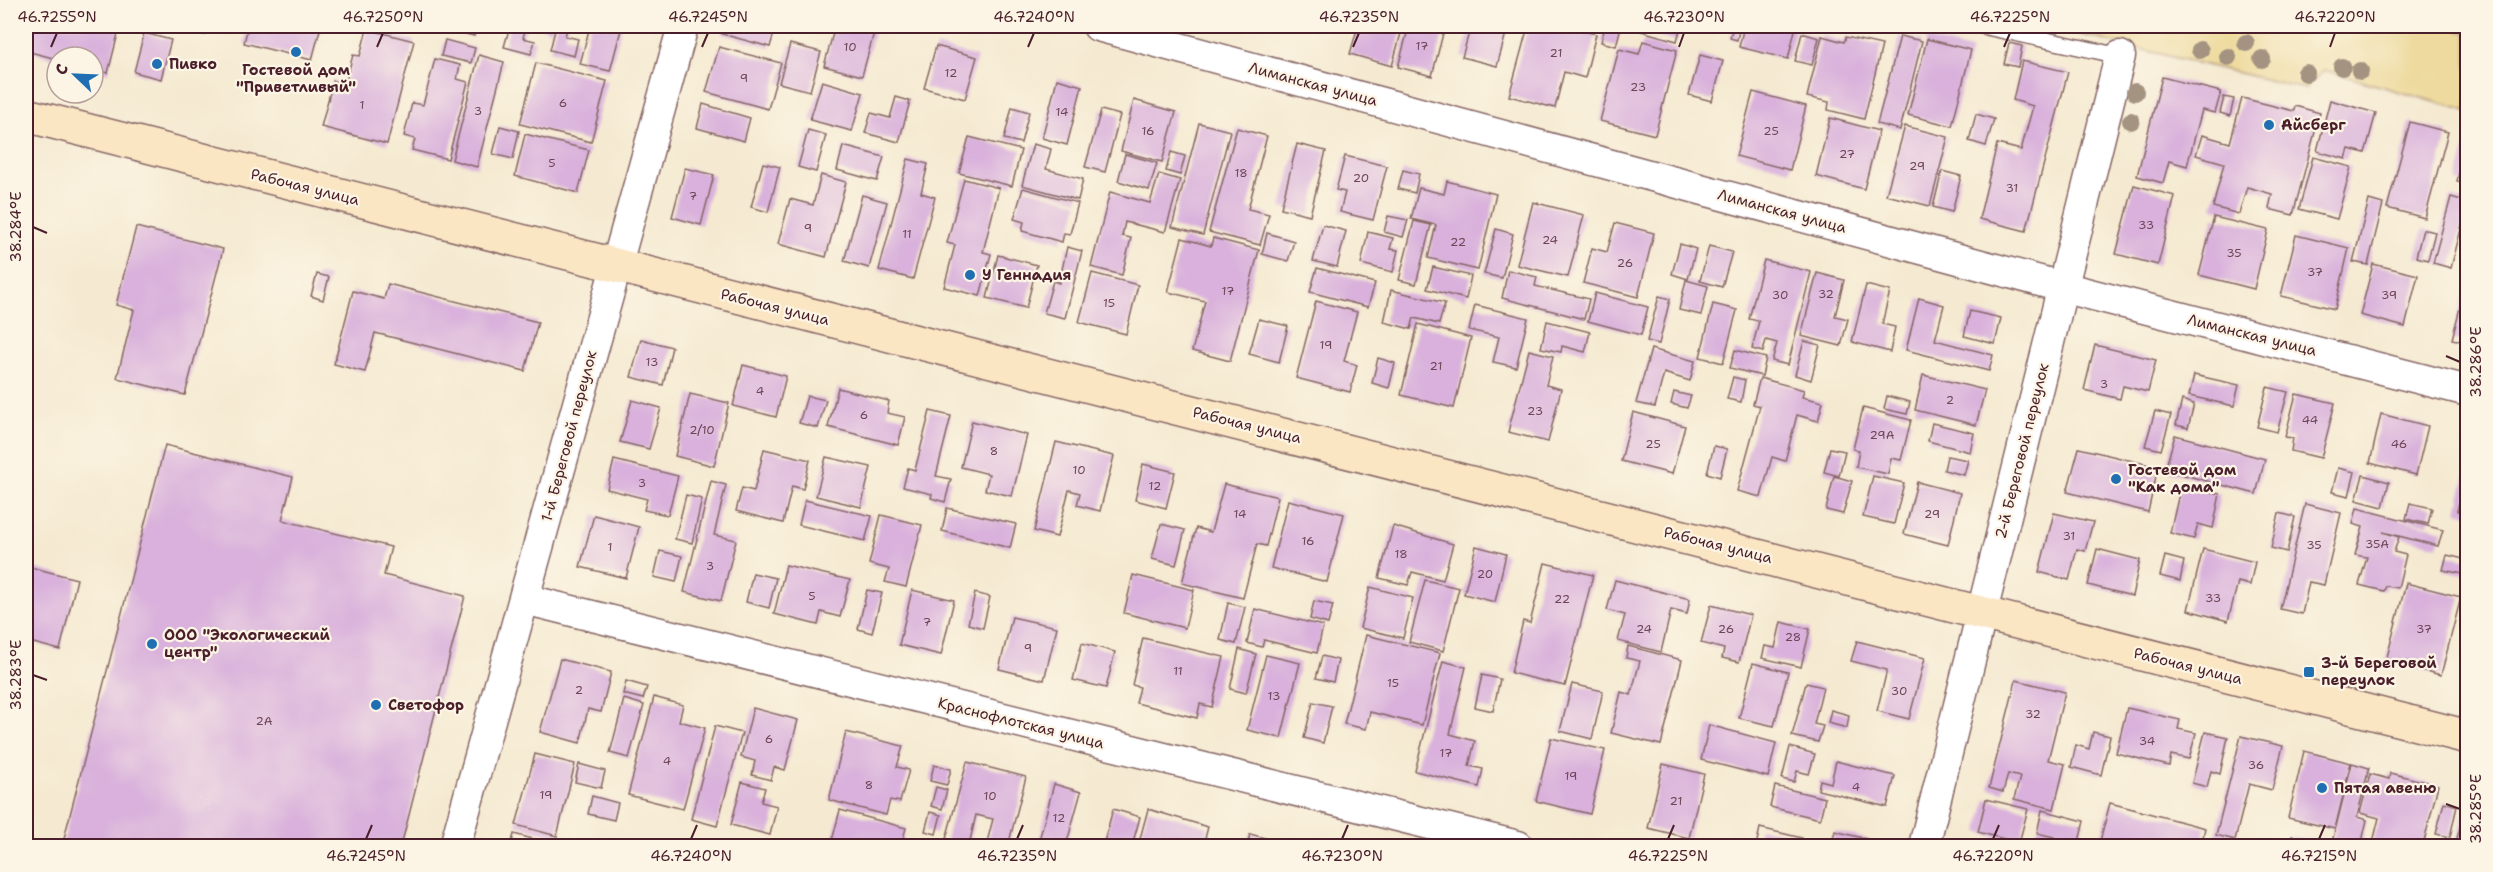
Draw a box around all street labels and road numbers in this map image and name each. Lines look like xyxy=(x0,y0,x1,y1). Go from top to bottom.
street label: Лиманская улица xyxy=(1246,57,1380,111)
street label: Рабочая улица xyxy=(249,164,362,210)
street label: Лиманская улица xyxy=(1715,184,1849,238)
street label: Рабочая улица xyxy=(719,284,832,330)
street label: Лиманская улица xyxy=(2185,309,2319,361)
street label: 1-й Береговой переулок xyxy=(537,348,601,524)
street label: 2-й Береговой переулок xyxy=(1991,361,2053,541)
street label: Рабочая улица xyxy=(1191,402,1304,448)
street label: Рабочая улица xyxy=(1662,522,1775,568)
street label: Рабочая улица xyxy=(2132,643,2245,689)
street label: Краснофлотская улица xyxy=(936,693,1107,754)

